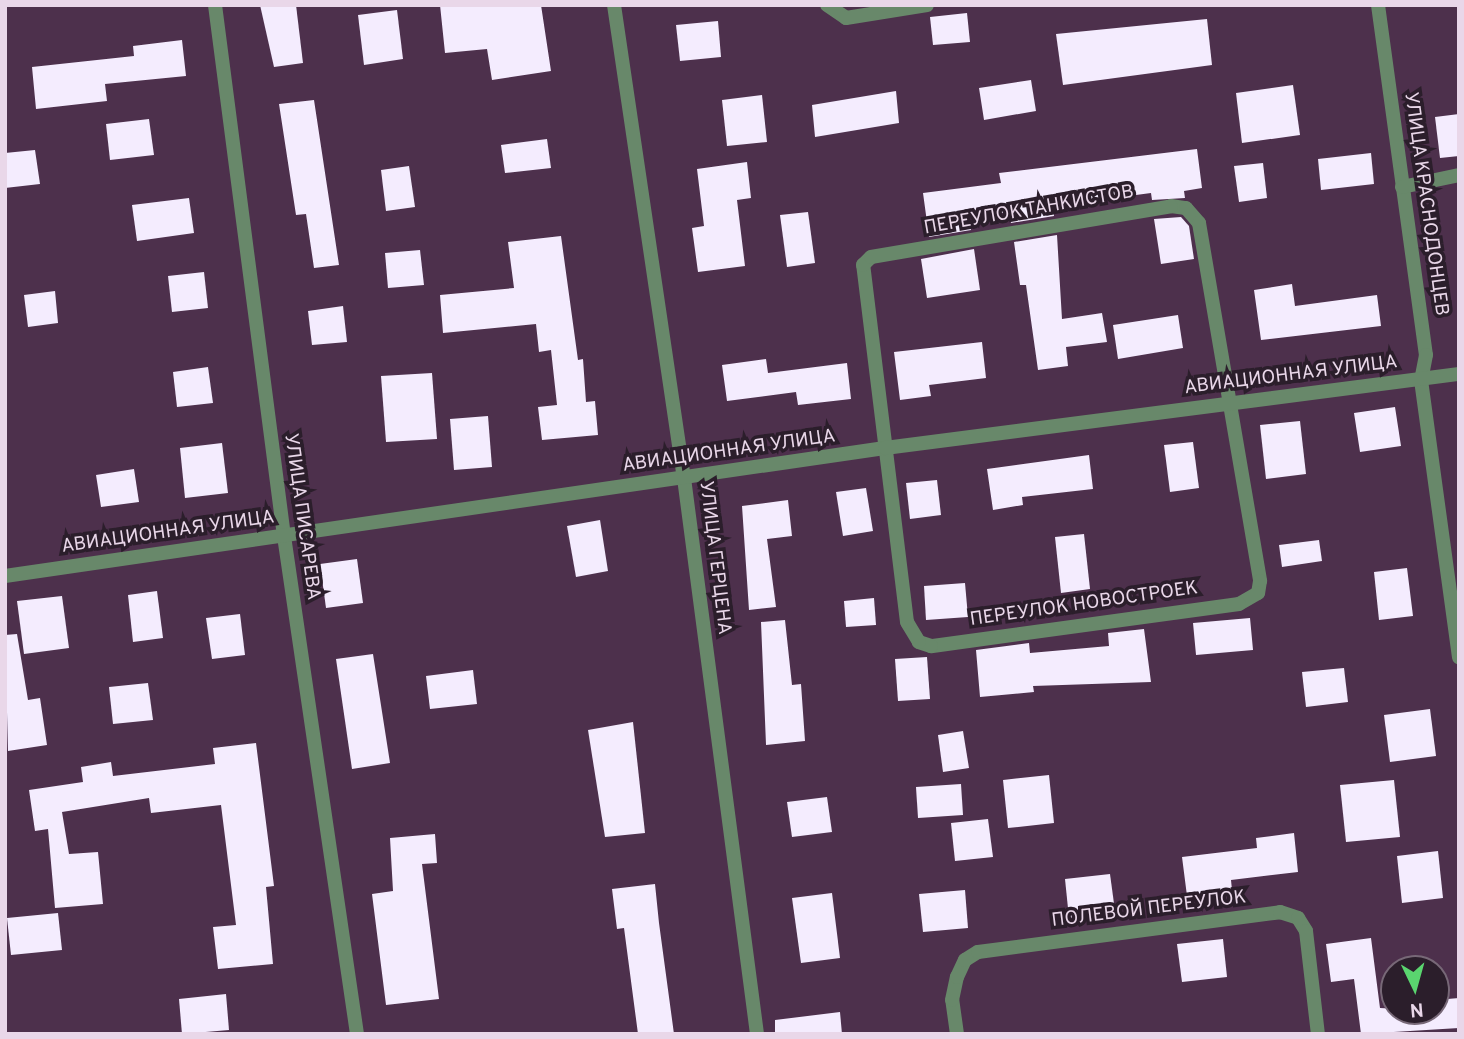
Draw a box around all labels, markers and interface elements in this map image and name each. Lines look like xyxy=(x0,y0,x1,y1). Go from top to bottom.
street label: УЛИЦА КРАСНОДОНЦЕВ xyxy=(1398,90,1452,318)
street label: ПЕРЕУЛОК ТАНКИСТОВ xyxy=(922,181,1136,241)
street label: АВИАЦИОННАЯ УЛИЦА xyxy=(1183,352,1399,400)
street label: АВИАЦИОННАЯ УЛИЦА xyxy=(621,426,837,478)
street label: УЛИЦА ПИСАРЕВА xyxy=(278,432,324,602)
street label: УЛИЦА ГЕРЦЕНА xyxy=(693,480,735,636)
street label: АВИАЦИОННАЯ УЛИЦА xyxy=(60,507,276,559)
street label: ПЕРЕУЛОК НОВОСТРОЕК xyxy=(969,578,1199,632)
street label: ПОЛЕВОЙ ПЕРЕУЛОК xyxy=(1050,887,1248,933)
north arrow xyxy=(1380,955,1450,1025)
text: N xyxy=(1409,996,1425,1021)

